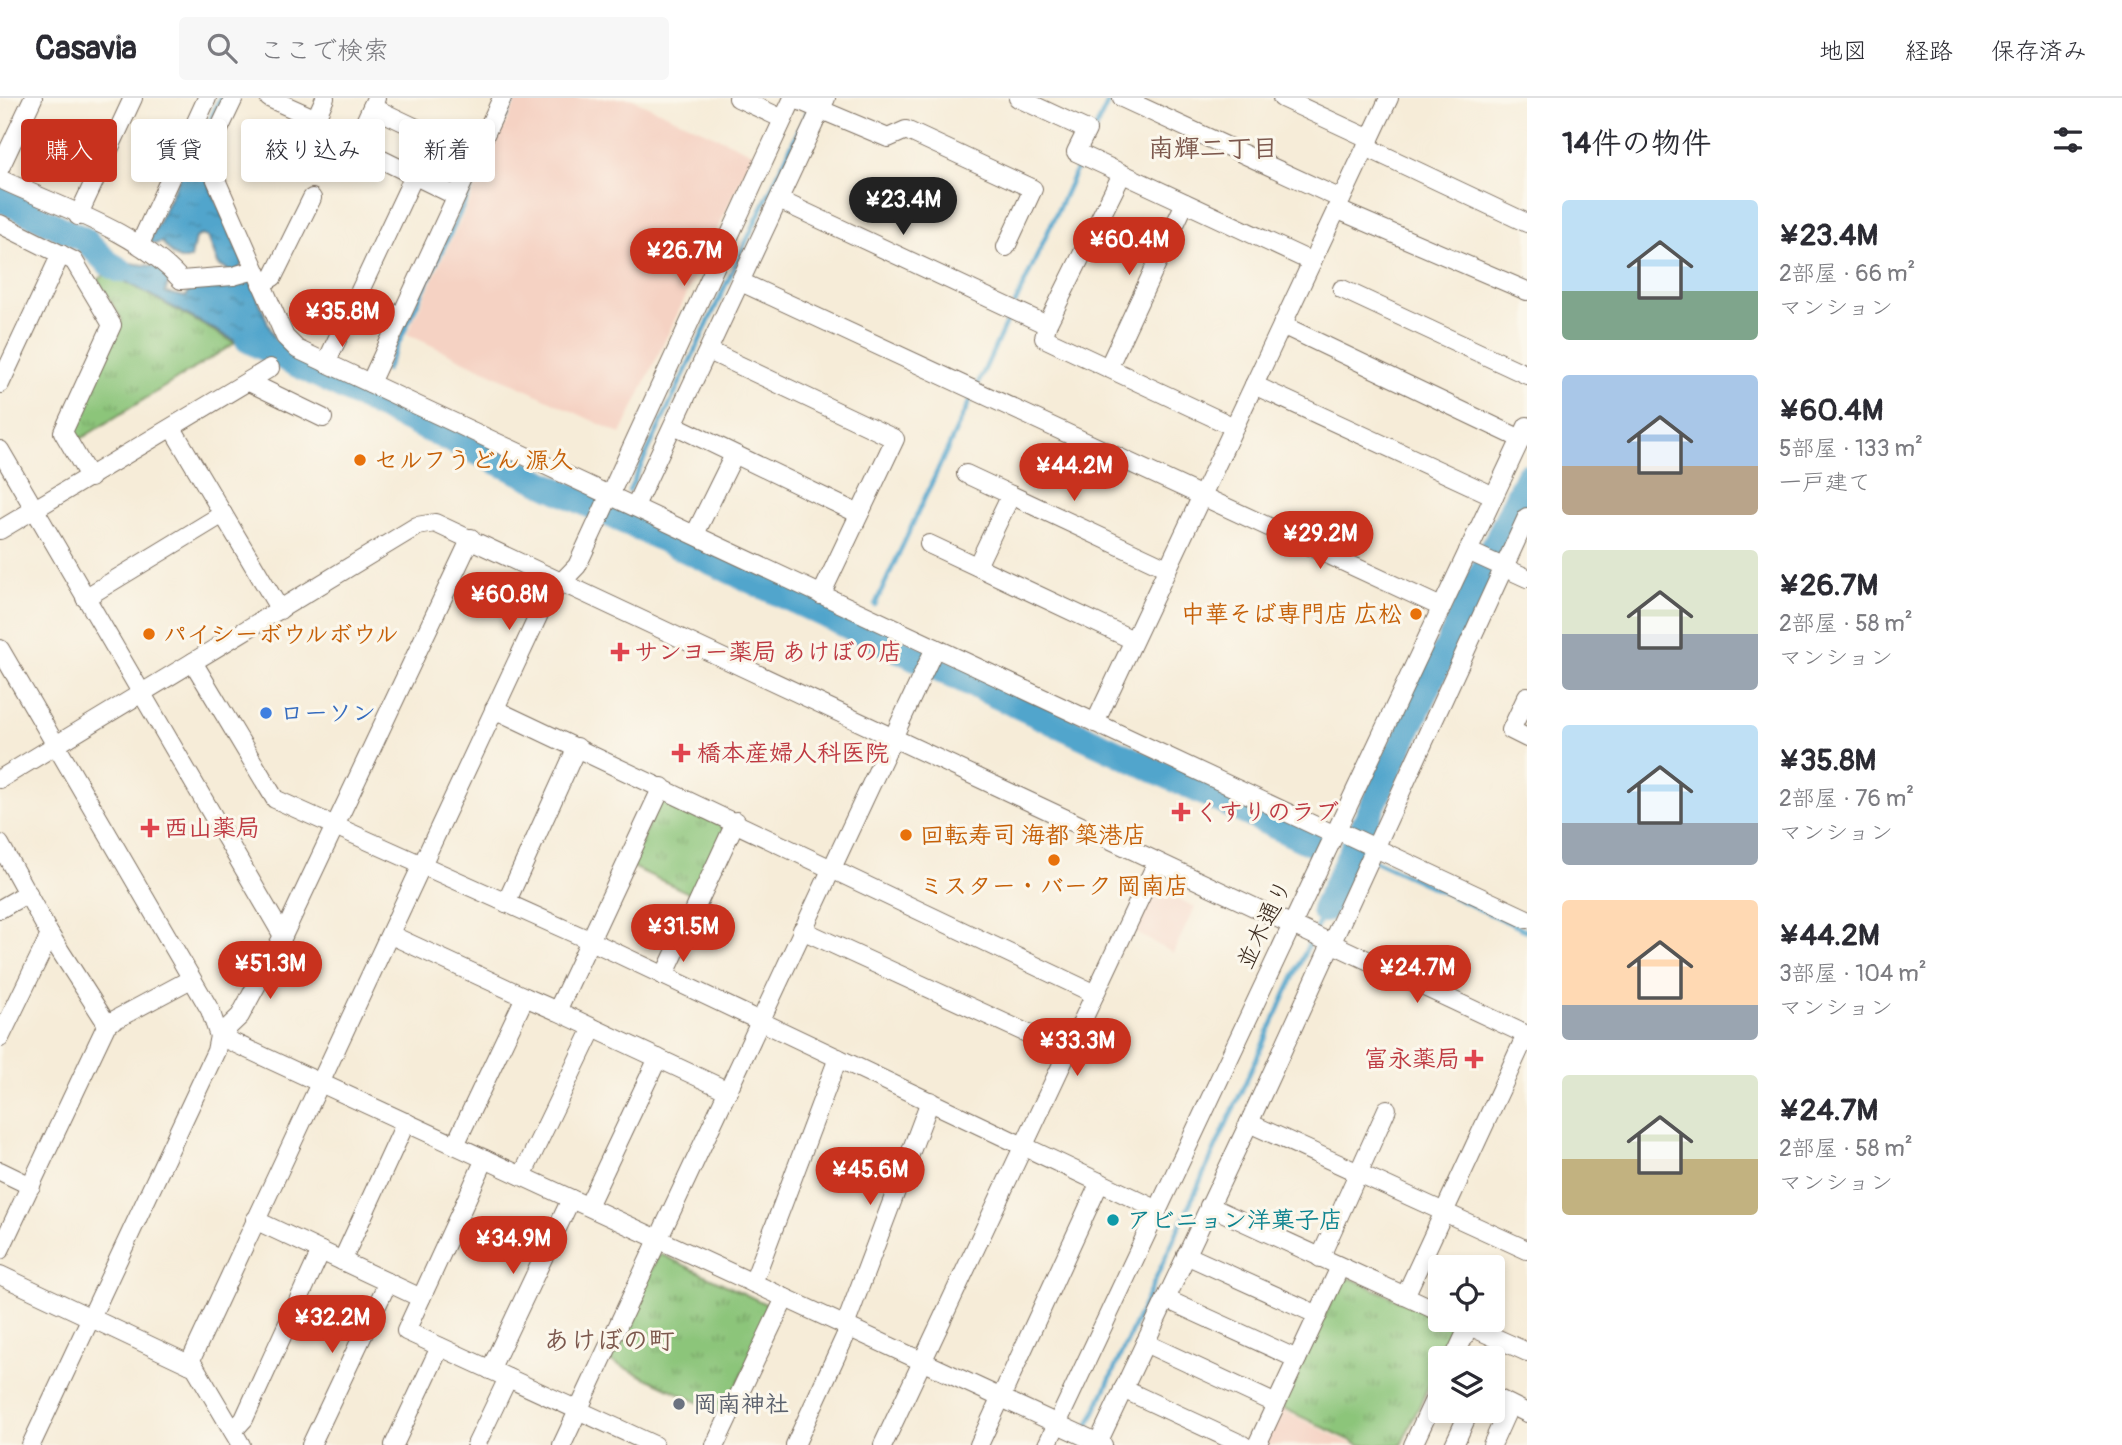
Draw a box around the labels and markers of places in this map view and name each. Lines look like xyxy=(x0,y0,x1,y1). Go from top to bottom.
pin: ¥23.4M xyxy=(846,178,960,237)
pin: ¥60.4M xyxy=(1072,218,1186,277)
pin: ¥26.7M xyxy=(627,228,741,288)
pin: ¥35.8M xyxy=(285,289,399,349)
pin: ¥44.2M xyxy=(1017,444,1131,503)
place label: セルフうどん 源久 xyxy=(374,446,573,475)
marker: セルフうどん 源久 xyxy=(352,452,368,468)
pin: ¥29.2M xyxy=(1263,512,1377,571)
pin: ¥60.8M xyxy=(452,573,566,632)
place label: 中華そば専門店 広松 xyxy=(1181,600,1402,629)
marker: 中華そば専門店 広松 xyxy=(1408,606,1424,622)
place label: パイシーボウルボウル xyxy=(163,620,399,649)
marker: パイシーボウルボウル xyxy=(141,626,157,642)
place label: サンヨー薬局 あけぼの店 xyxy=(634,638,903,667)
marker: サンヨー薬局 あけぼの店 xyxy=(612,644,628,660)
place label: ローソン xyxy=(280,699,376,728)
marker: ローソン xyxy=(258,705,274,721)
place label: 橋本産婦人科医院 xyxy=(697,739,889,768)
marker: 橋本産婦人科医院 xyxy=(671,743,691,763)
place label: くすりのラブ xyxy=(1195,798,1339,827)
marker: くすりのラブ xyxy=(1173,804,1189,820)
place label: 西山薬局 xyxy=(164,814,260,843)
marker: 西山薬局 xyxy=(142,820,158,836)
place label: 回転寿司 海都 築港店 xyxy=(920,821,1146,850)
marker: 回転寿司 海都 築港店 xyxy=(898,827,914,843)
marker: ミスター・バーク 岡南店 xyxy=(1046,852,1062,868)
place label: ミスター・バーク 岡南店 xyxy=(919,872,1189,901)
pin: ¥31.5M xyxy=(626,904,740,964)
pin: ¥51.3M xyxy=(213,942,327,1001)
pin: ¥24.7M xyxy=(1360,946,1474,1005)
pin: ¥33.3M xyxy=(1020,1018,1134,1078)
place label: 富永薬局 xyxy=(1364,1045,1460,1074)
marker: 富永薬局 xyxy=(1466,1051,1482,1067)
pin: ¥45.6M xyxy=(813,1148,927,1207)
place label: アビニョン洋菓子店 xyxy=(1127,1206,1343,1235)
marker: アビニョン洋菓子店 xyxy=(1105,1212,1121,1228)
pin: ¥34.9M xyxy=(456,1216,570,1276)
pin: ¥32.2M xyxy=(275,1296,389,1355)
place label: 岡南神社 xyxy=(693,1390,789,1419)
marker: 岡南神社 xyxy=(671,1396,687,1412)

